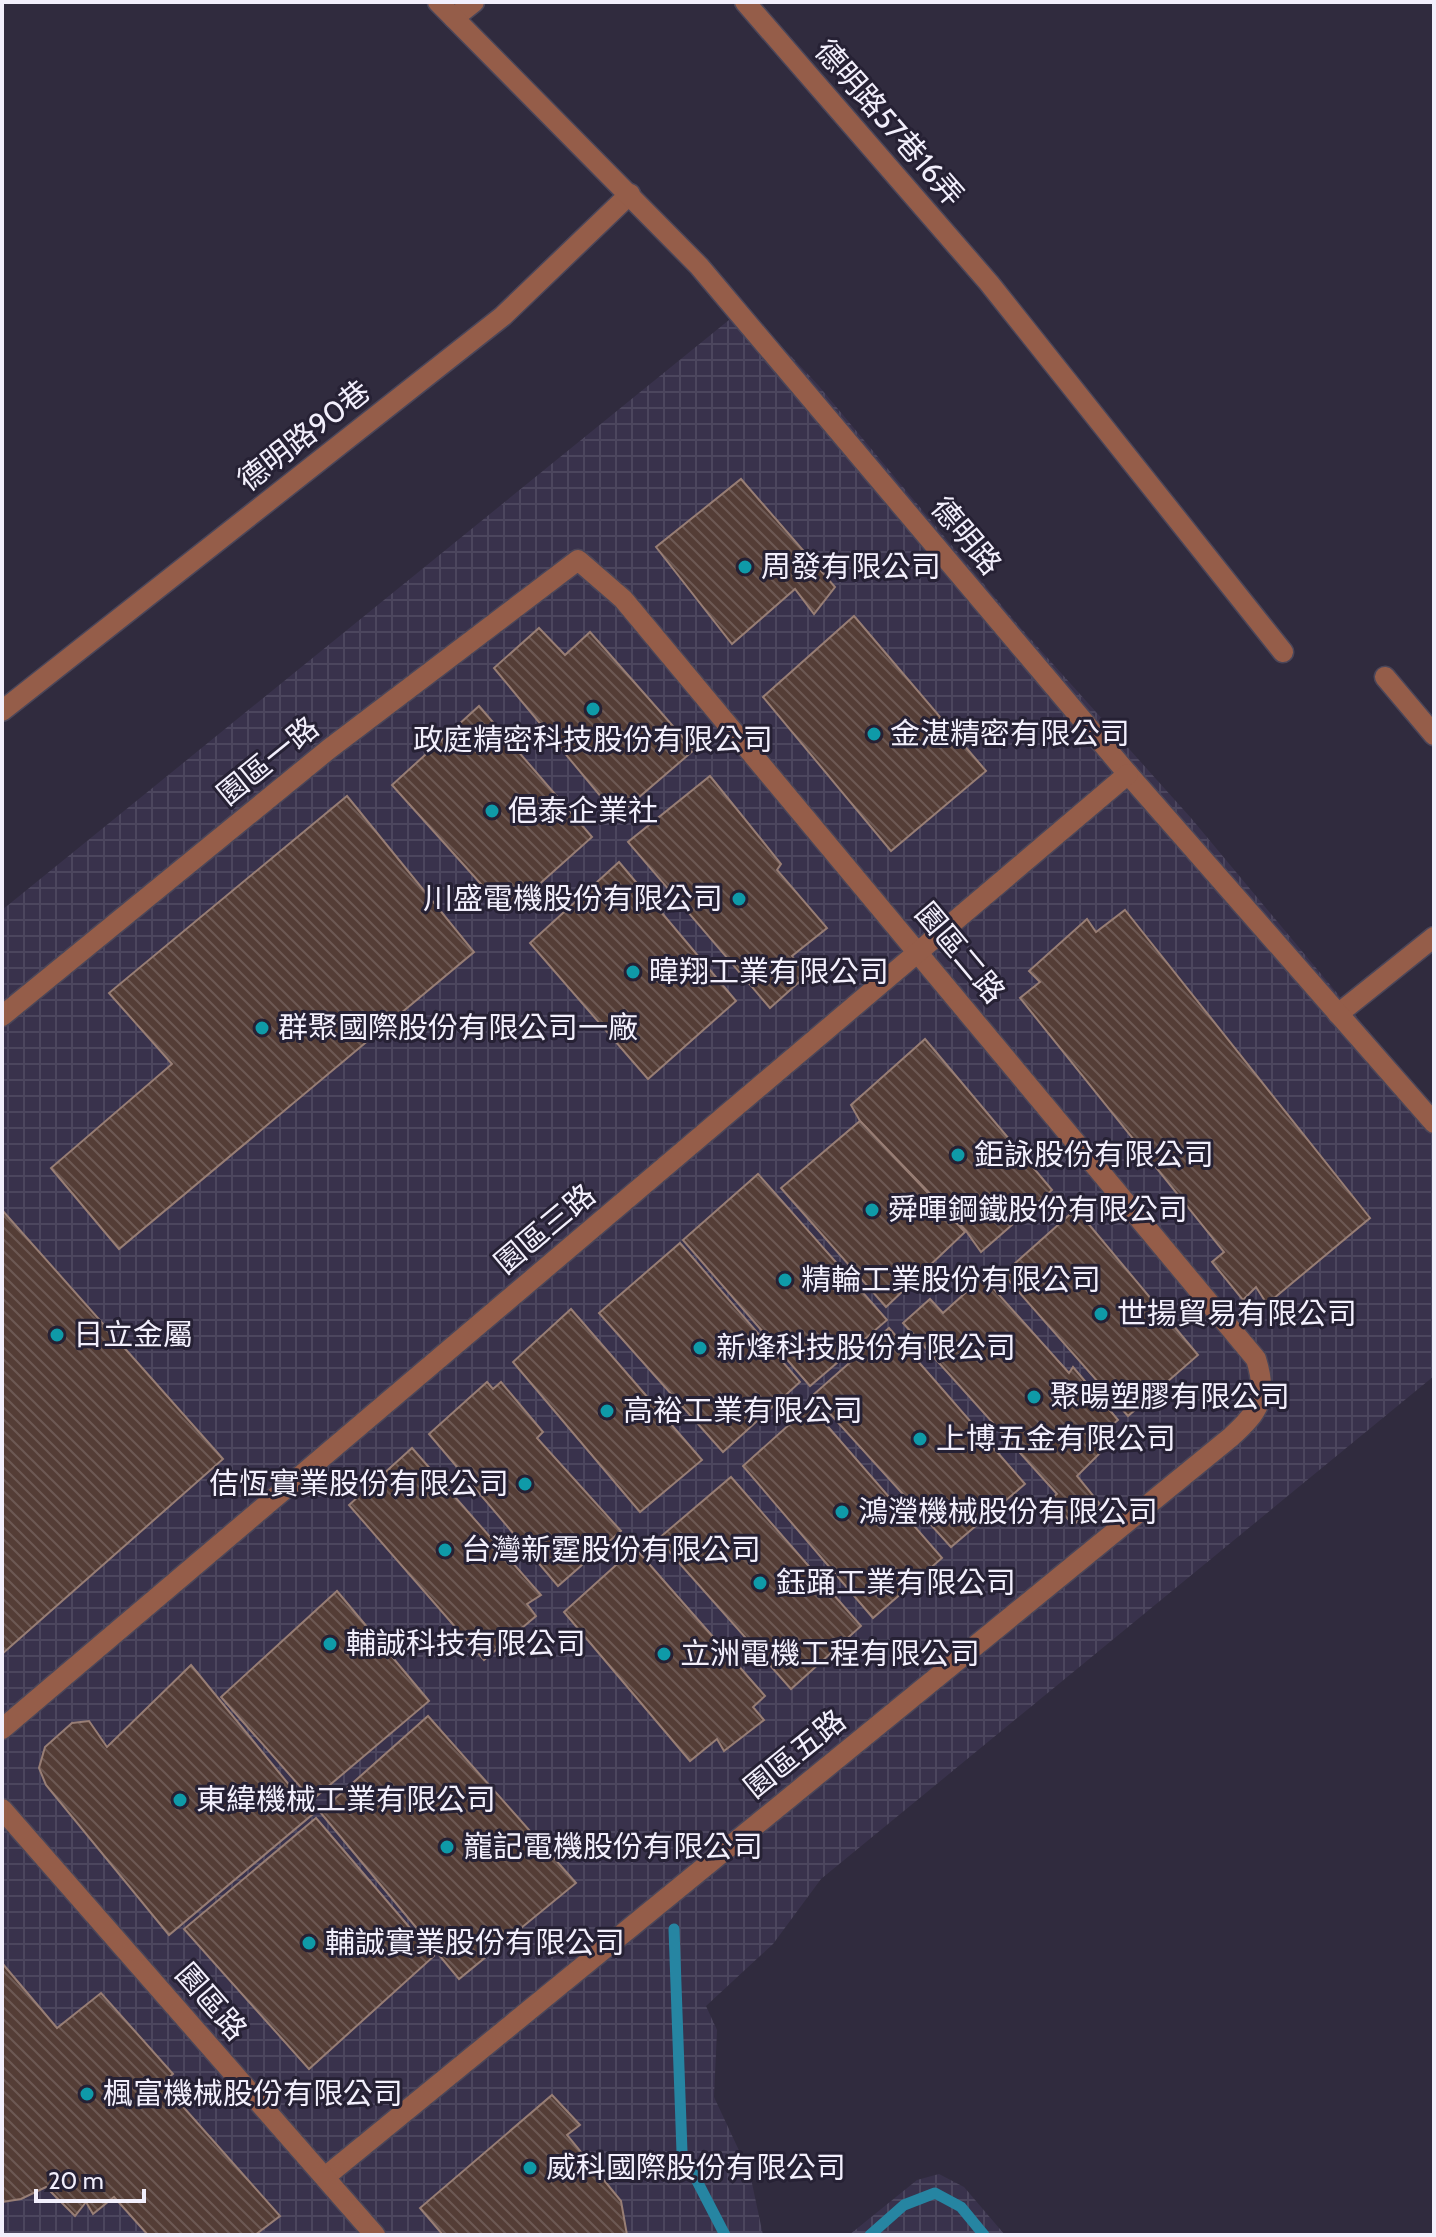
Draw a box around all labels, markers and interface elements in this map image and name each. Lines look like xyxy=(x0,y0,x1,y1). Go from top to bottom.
street label: 德明路57巷16弄 xyxy=(807,32,972,213)
street label: 德明路90巷 xyxy=(230,372,377,499)
street label: 德明路 xyxy=(923,489,1009,582)
place label: 周發有限公司 xyxy=(761,548,941,585)
marker: 周發有限公司 xyxy=(736,558,754,576)
marker: 政庭精密科技股份有限公司 xyxy=(584,700,602,718)
street label: 園區一路 xyxy=(209,708,326,813)
place label: 金湛精密有限公司 xyxy=(890,715,1130,752)
place label: 政庭精密科技股份有限公司 xyxy=(413,721,773,758)
marker: 金湛精密有限公司 xyxy=(865,725,883,743)
place label: 俋泰企業社 xyxy=(508,792,658,829)
marker: 俋泰企業社 xyxy=(483,802,501,820)
place label: 川盛電機股份有限公司 xyxy=(423,880,723,917)
marker: 川盛電機股份有限公司 xyxy=(730,890,748,908)
street label: 園區二路 xyxy=(908,895,1013,1011)
place label: 暐翔工業有限公司 xyxy=(649,953,889,990)
marker: 暐翔工業有限公司 xyxy=(624,963,642,981)
place label: 群聚國際股份有限公司一廠 xyxy=(278,1009,638,1046)
marker: 群聚國際股份有限公司一廠 xyxy=(253,1019,271,1037)
place label: 鉅詠股份有限公司 xyxy=(974,1136,1214,1173)
marker: 鉅詠股份有限公司 xyxy=(949,1146,967,1164)
street label: 園區三路 xyxy=(487,1176,603,1281)
place label: 舜暉鋼鐵股份有限公司 xyxy=(888,1191,1188,1228)
marker: 舜暉鋼鐵股份有限公司 xyxy=(863,1201,881,1219)
place label: 精輪工業股份有限公司 xyxy=(801,1261,1101,1298)
marker: 精輪工業股份有限公司 xyxy=(776,1271,794,1289)
place label: 世揚貿易有限公司 xyxy=(1117,1295,1357,1332)
marker: 世揚貿易有限公司 xyxy=(1092,1305,1110,1323)
place label: 日立金屬 xyxy=(73,1316,193,1353)
marker: 日立金屬 xyxy=(48,1326,66,1344)
place label: 新烽科技股份有限公司 xyxy=(716,1329,1016,1366)
marker: 新烽科技股份有限公司 xyxy=(691,1339,709,1357)
place label: 聚暘塑膠有限公司 xyxy=(1050,1378,1290,1415)
marker: 聚暘塑膠有限公司 xyxy=(1025,1388,1043,1406)
place label: 高裕工業有限公司 xyxy=(623,1392,863,1429)
marker: 高裕工業有限公司 xyxy=(598,1402,616,1420)
place label: 上博五金有限公司 xyxy=(936,1420,1176,1457)
marker: 上博五金有限公司 xyxy=(911,1430,929,1448)
place label: 佶恆實業股份有限公司 xyxy=(209,1465,509,1502)
marker: 佶恆實業股份有限公司 xyxy=(516,1475,534,1493)
place label: 鴻瀅機械股份有限公司 xyxy=(858,1493,1158,1530)
marker: 鴻瀅機械股份有限公司 xyxy=(833,1503,851,1521)
place label: 台灣新霆股份有限公司 xyxy=(461,1531,761,1568)
marker: 台灣新霆股份有限公司 xyxy=(436,1541,454,1559)
place label: 鈺踊工業有限公司 xyxy=(776,1564,1016,1601)
marker: 鈺踊工業有限公司 xyxy=(751,1574,769,1592)
place label: 輔誠科技有限公司 xyxy=(346,1625,586,1662)
marker: 輔誠科技有限公司 xyxy=(321,1635,339,1653)
place label: 立洲電機工程有限公司 xyxy=(680,1635,980,1672)
marker: 立洲電機工程有限公司 xyxy=(655,1645,673,1663)
street label: 園區五路 xyxy=(736,1701,853,1806)
place label: 東緯機械工業有限公司 xyxy=(196,1781,496,1818)
marker: 東緯機械工業有限公司 xyxy=(171,1791,189,1809)
place label: 巃記電機股份有限公司 xyxy=(463,1828,763,1865)
marker: 巃記電機股份有限公司 xyxy=(438,1838,456,1856)
place label: 輔誠實業股份有限公司 xyxy=(325,1924,625,1961)
marker: 輔誠實業股份有限公司 xyxy=(300,1934,318,1952)
street label: 園區路 xyxy=(168,1956,255,2048)
place label: 楓富機械股份有限公司 xyxy=(103,2075,403,2112)
marker: 楓富機械股份有限公司 xyxy=(78,2085,96,2103)
place label: 威科國際股份有限公司 xyxy=(546,2149,846,2186)
scale bar xyxy=(36,2153,144,2203)
marker: 威科國際股份有限公司 xyxy=(521,2159,539,2177)
text: 20 m xyxy=(48,2166,104,2195)

